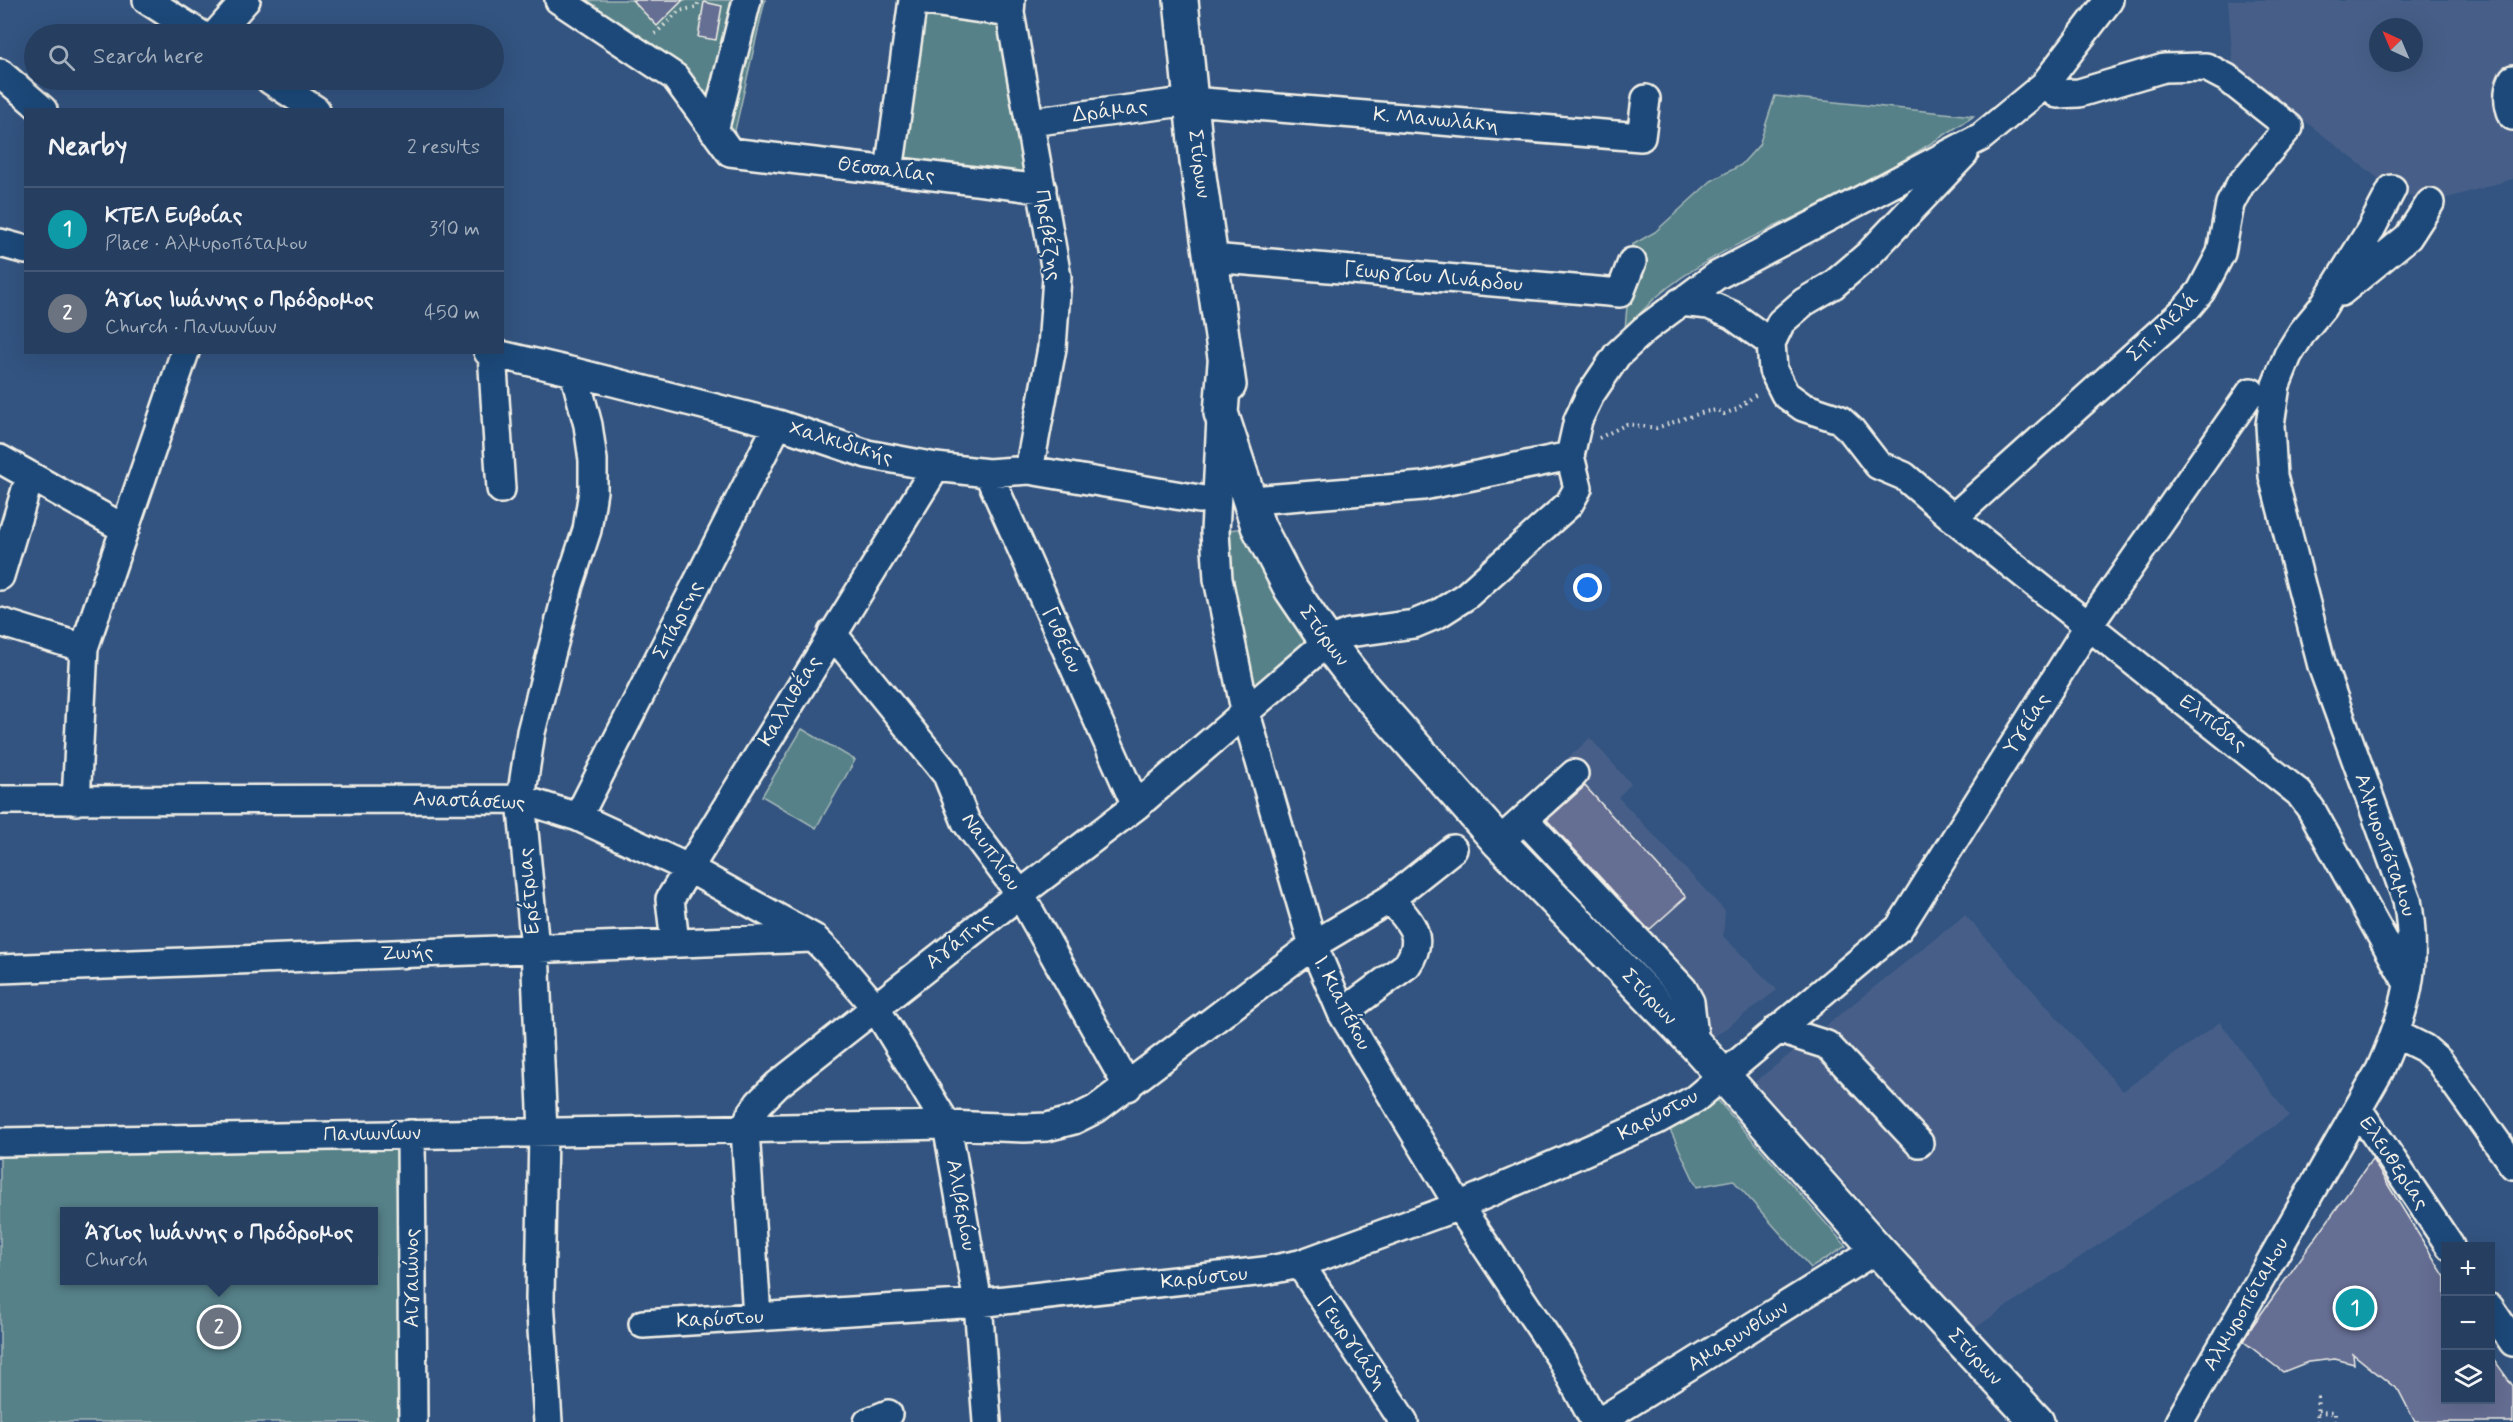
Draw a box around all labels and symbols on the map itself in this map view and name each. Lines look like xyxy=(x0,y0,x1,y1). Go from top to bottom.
north arrow xyxy=(2369,18,2423,72)
street label: Δράμας xyxy=(1071,92,1149,130)
street label: Κ. Μανωλάκη xyxy=(1372,101,1500,139)
street label: Στύρων xyxy=(1181,128,1217,200)
street label: Θεσσαλίας xyxy=(836,150,936,190)
street label: Πρεβέζης xyxy=(1028,187,1069,282)
street label: Γεωργίου Λινάρδου xyxy=(1342,255,1524,299)
street label: Σπ. Μελά xyxy=(2121,286,2205,368)
street label: Χαλκιδικής xyxy=(786,414,896,472)
your location xyxy=(1573,573,1602,602)
street label: Σπάρτης xyxy=(646,576,710,664)
street label: Στύρων xyxy=(1292,600,1356,672)
street label: Γυθείου xyxy=(1035,603,1089,677)
street label: Καλλιθέας xyxy=(751,650,828,752)
street label: Υγείας xyxy=(1997,688,2057,760)
street label: Ελπίδας xyxy=(2173,688,2253,758)
street label: Αλμυροπόταμου xyxy=(2347,770,2423,920)
street label: Αναστάσεως xyxy=(412,785,526,817)
street label: Ναυπλίου xyxy=(955,808,1027,896)
street label: Ερέτριας xyxy=(510,847,547,936)
street label: Αγάπης xyxy=(920,906,998,976)
street label: Ζωής xyxy=(380,938,434,968)
street label: Ι. Κιαπέκου xyxy=(1306,950,1379,1055)
street label: Στύρων xyxy=(1615,962,1683,1032)
street label: Καρύστου xyxy=(1613,1082,1703,1148)
street label: Ελευθερίας xyxy=(2352,1111,2436,1215)
street label: Πανιωνίων xyxy=(323,1119,421,1149)
street label: Αλιβερίου xyxy=(939,1157,983,1253)
street label: Αιγαιώνος xyxy=(398,1228,426,1328)
street label: Αλμυροπόταμου xyxy=(2196,1232,2296,1376)
street label: Καρύστου xyxy=(1159,1260,1249,1296)
pin: 1 xyxy=(2336,1286,2374,1330)
street label: Γεωργιάδη xyxy=(1310,1291,1394,1395)
street label: Αμαρυνθίων xyxy=(1682,1294,1794,1378)
street label: Καρύστου xyxy=(676,1303,764,1335)
pin: 2 xyxy=(200,1304,238,1350)
street label: Στύρων xyxy=(1941,1322,2009,1392)

